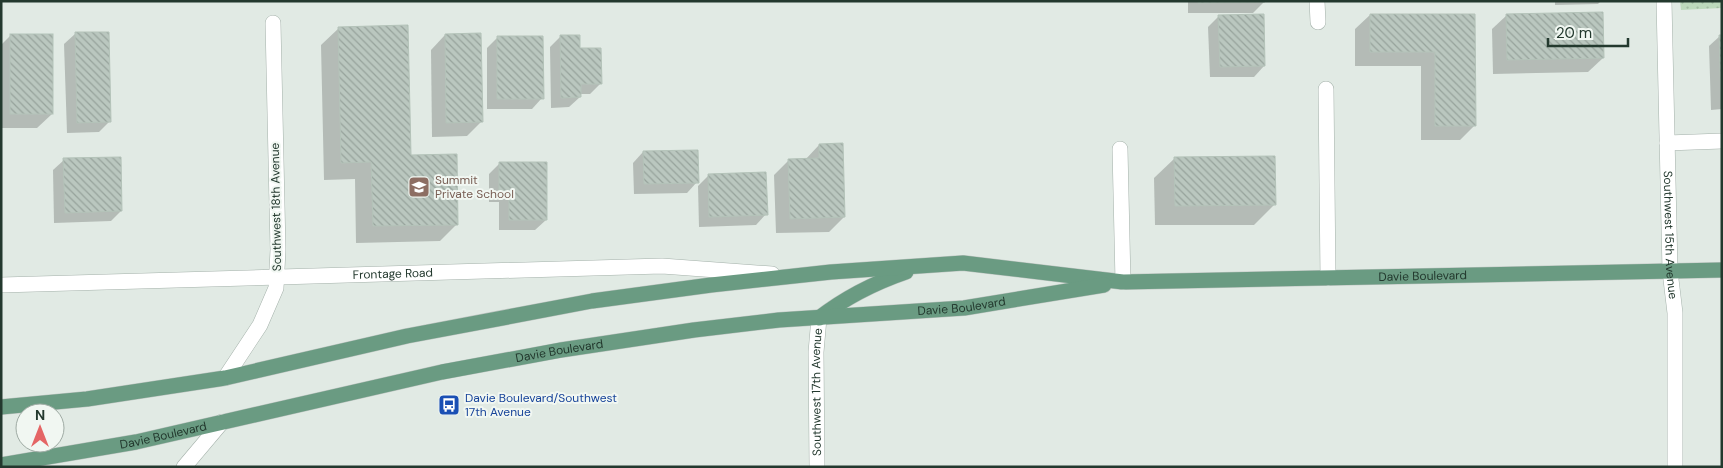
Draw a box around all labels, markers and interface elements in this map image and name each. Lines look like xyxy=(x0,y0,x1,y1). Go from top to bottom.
scale bar xyxy=(1548,15,1628,47)
text: 20 m xyxy=(1556,23,1592,43)
street label: Southwest 18th Avenue xyxy=(267,142,285,271)
street label: Southwest 15th Avenue xyxy=(1660,170,1681,300)
place label: Summit Private School xyxy=(435,172,514,202)
school or university icon: Summit Private School xyxy=(407,175,431,199)
street label: Frontage Road xyxy=(352,265,433,283)
street label: Davie Boulevard xyxy=(1378,267,1467,285)
street label: Davie Boulevard xyxy=(917,293,1007,319)
street label: Southwest 17th Avenue xyxy=(808,327,826,456)
street label: Davie Boulevard xyxy=(514,336,604,366)
place label: Davie Boulevard/Southwest 17th Avenue xyxy=(465,390,617,420)
bus stop icon: Davie Boulevard/Southwest 17th Avenue xyxy=(437,393,461,417)
north arrow xyxy=(15,403,65,453)
text: N xyxy=(35,406,45,424)
street label: Davie Boulevard xyxy=(119,418,208,453)

